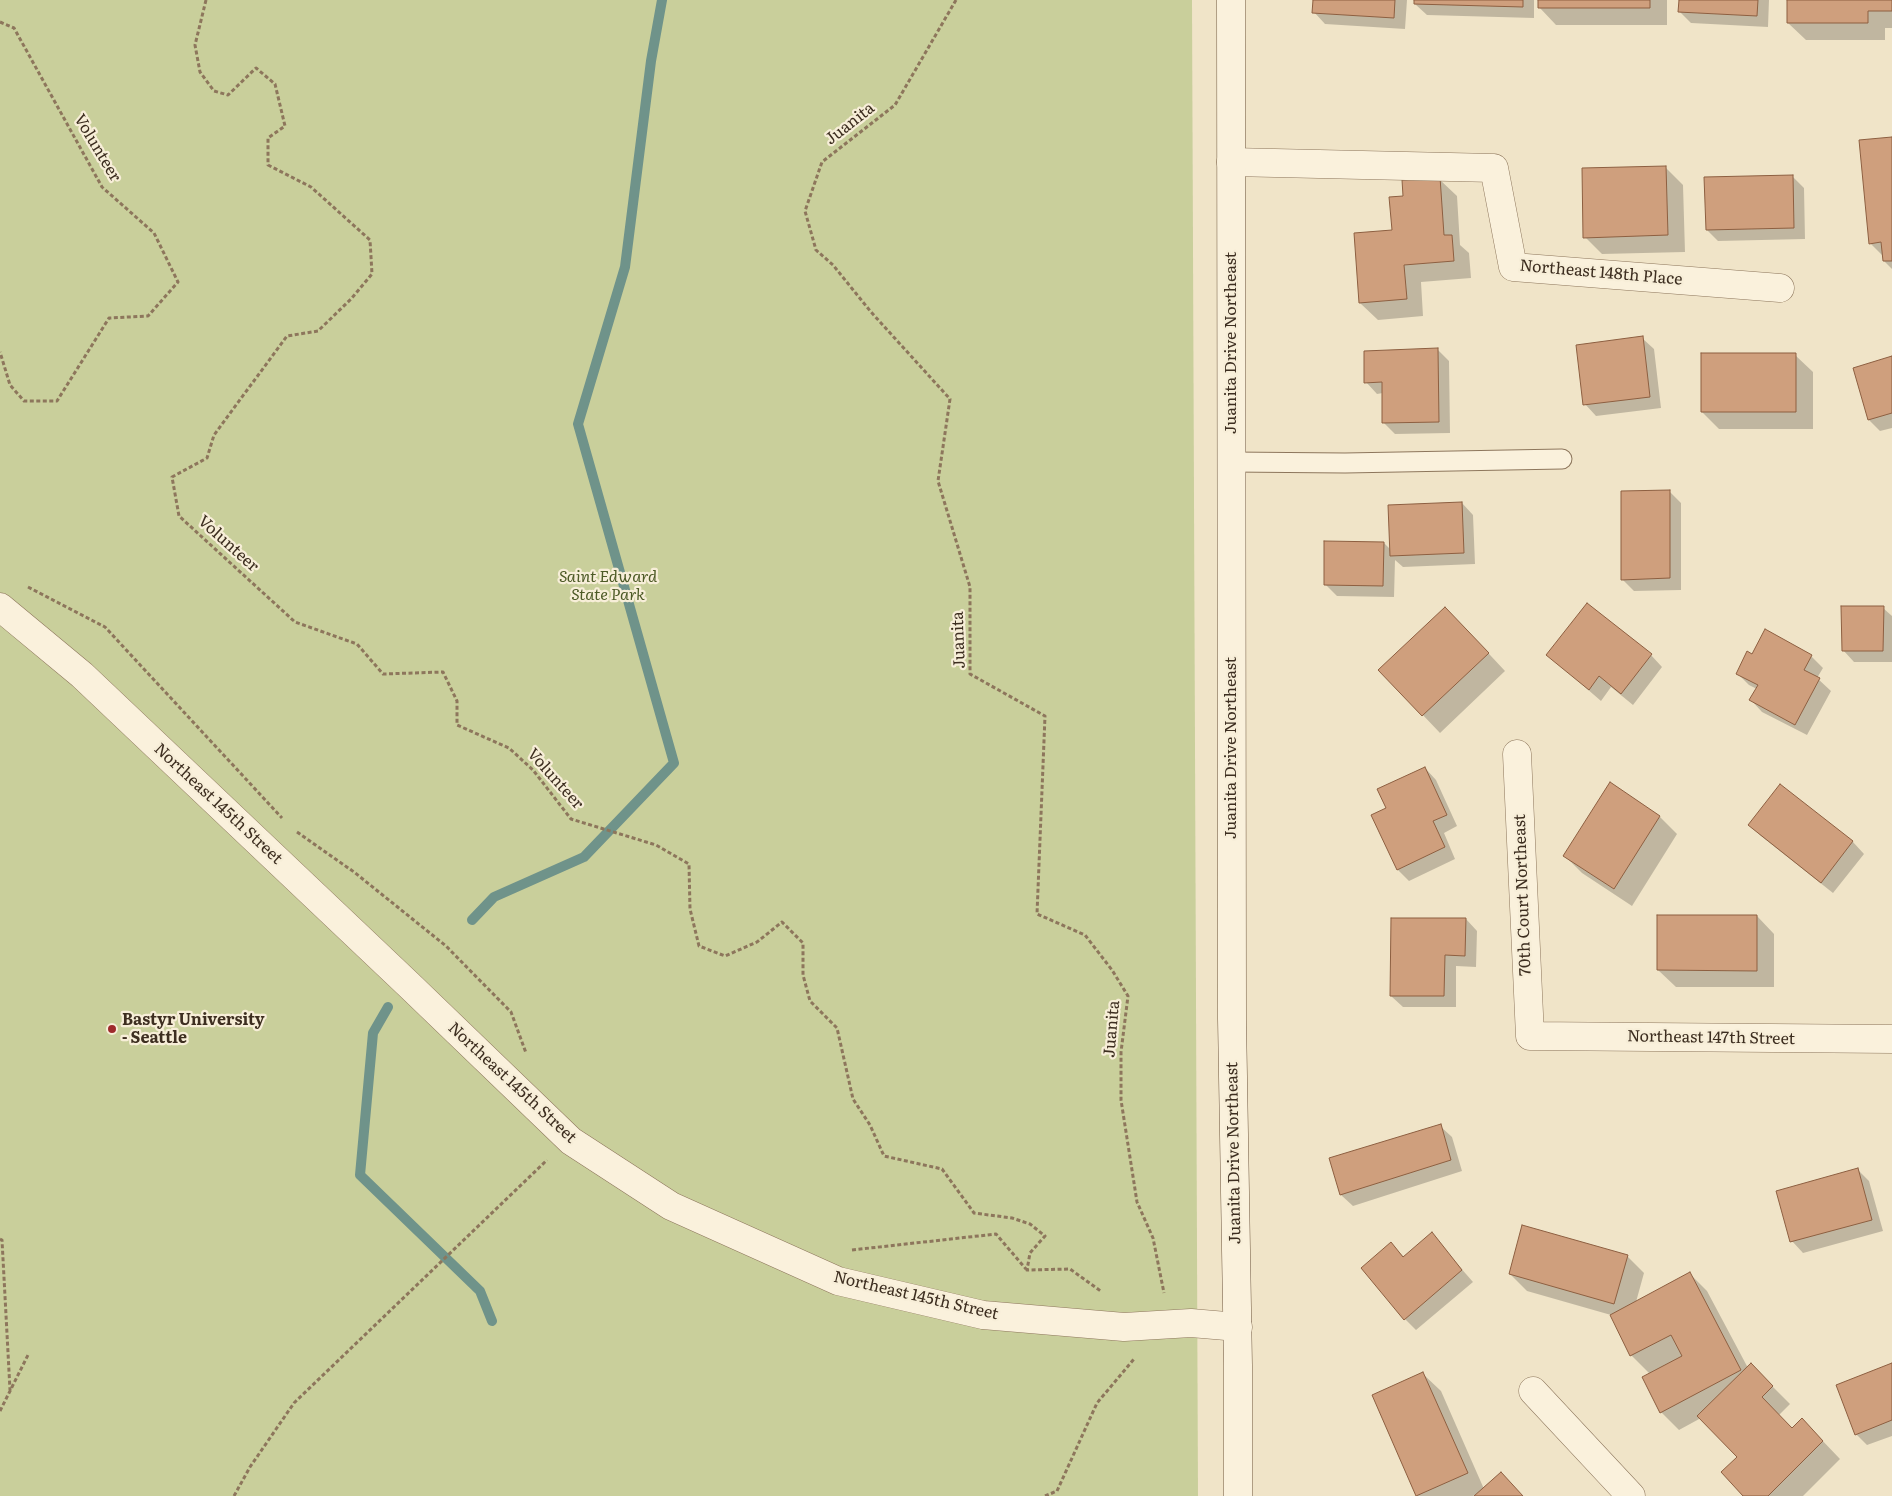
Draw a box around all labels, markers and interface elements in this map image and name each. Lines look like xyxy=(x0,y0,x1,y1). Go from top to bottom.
street label: Juanita xyxy=(821,99,879,149)
street label: Volunteer xyxy=(69,111,125,185)
street label: Juanita Drive Northeast xyxy=(1221,252,1241,434)
street label: Northeast 148th Place xyxy=(1519,256,1683,290)
street label: Volunteer xyxy=(194,512,262,576)
park label: Saint Edward State Park xyxy=(559,567,657,605)
street label: Juanita xyxy=(948,611,970,669)
street label: Juanita Drive Northeast xyxy=(1221,657,1241,839)
street label: Northeast 145th Street xyxy=(150,739,286,869)
street label: Volunteer xyxy=(523,745,587,813)
street label: 70th Court Northeast xyxy=(1511,814,1535,976)
street label: Juanita xyxy=(1100,1000,1124,1058)
place label: Bastyr University - Seattle xyxy=(122,1010,265,1048)
street label: Northeast 145th Street xyxy=(444,1018,580,1148)
marker: Bastyr University - Seattle xyxy=(106,1023,118,1035)
street label: Northeast 147th Street xyxy=(1627,1027,1795,1049)
street label: Juanita Drive Northeast xyxy=(1223,1062,1245,1244)
street label: Northeast 145th Street xyxy=(832,1268,1000,1324)

